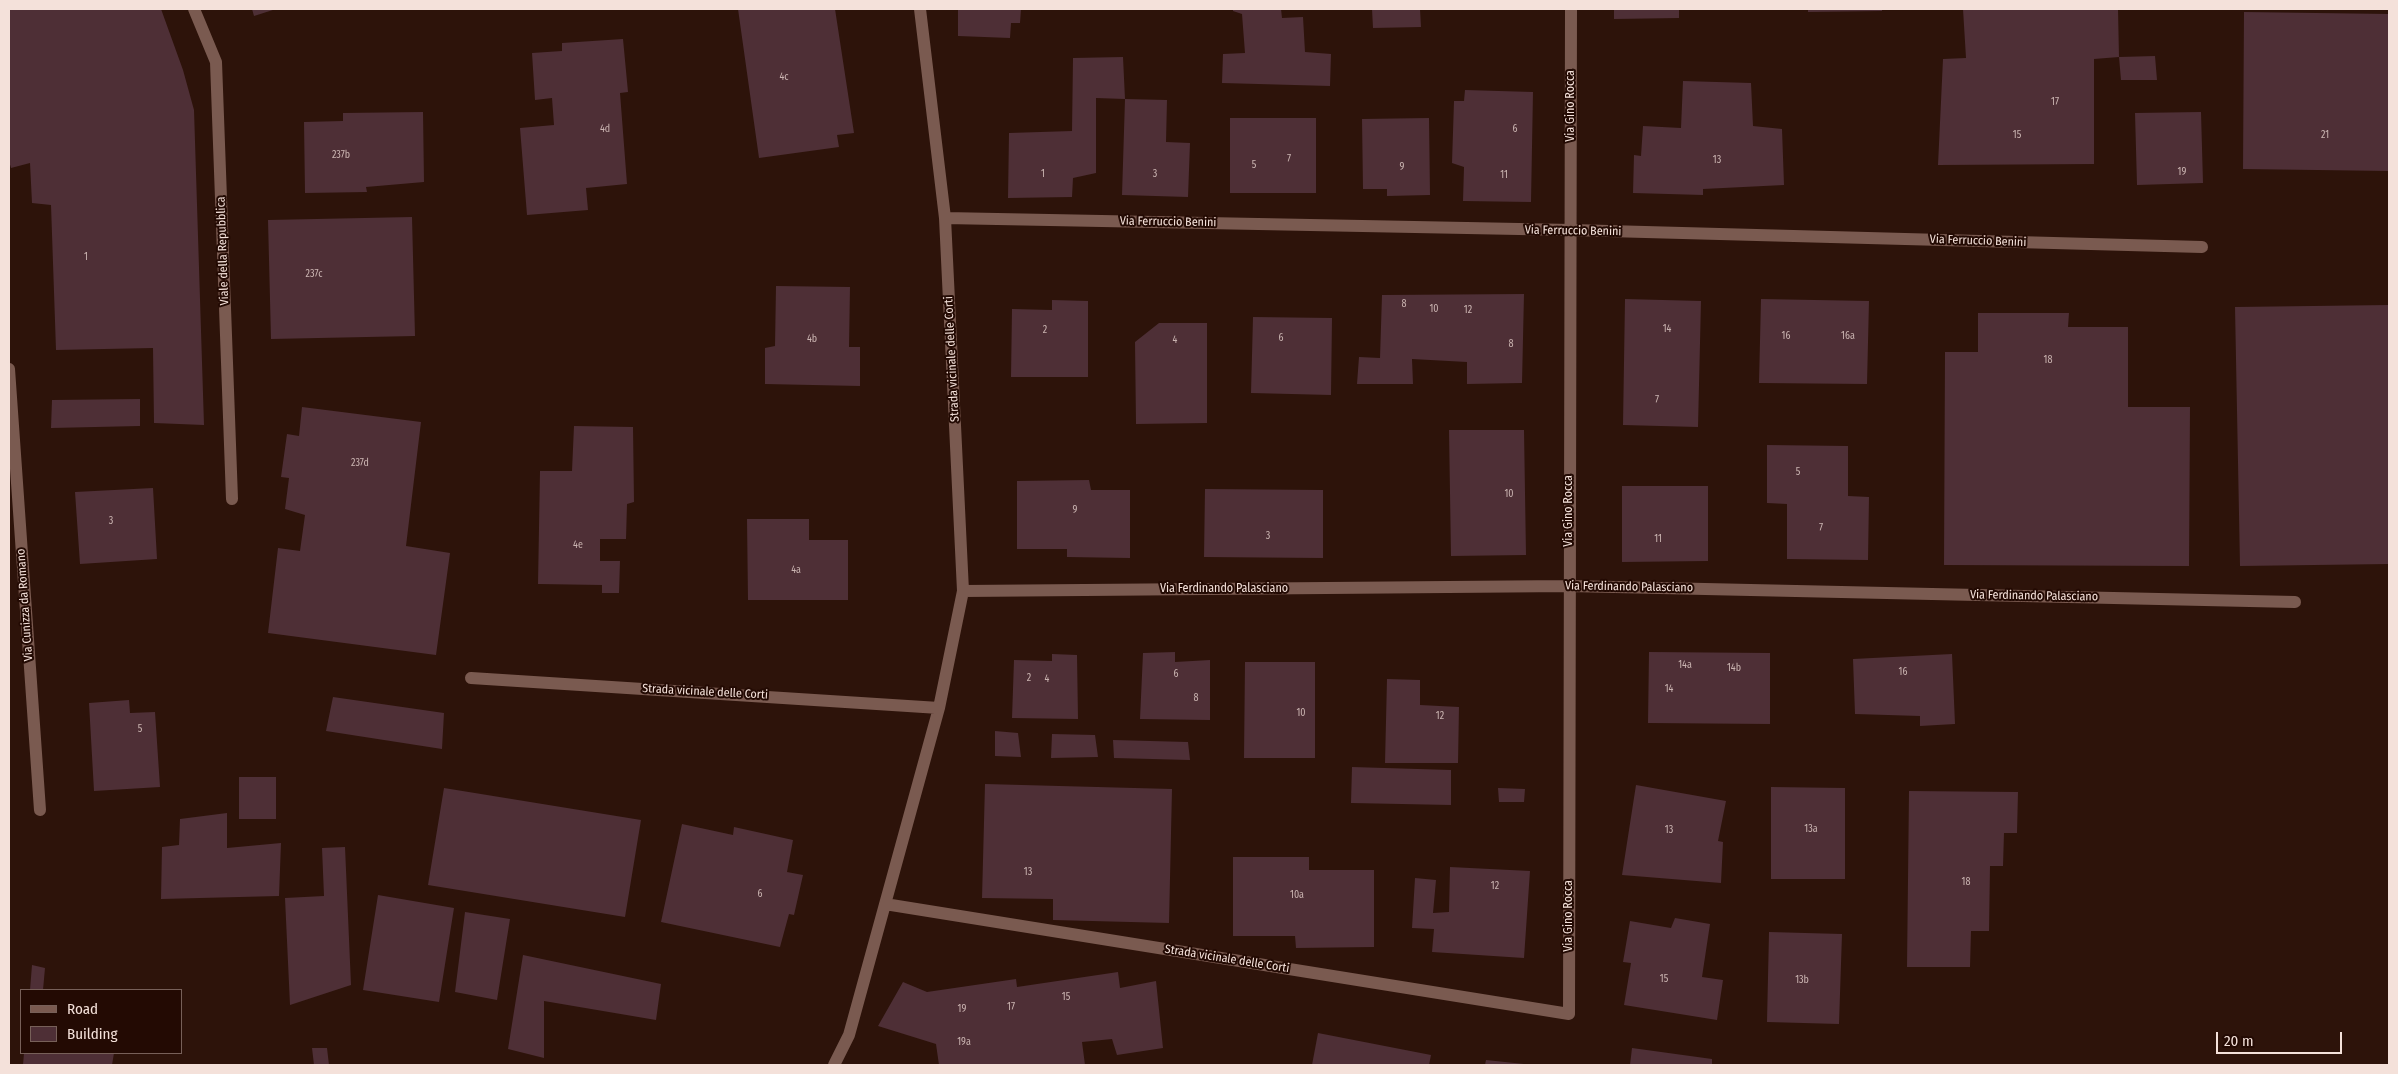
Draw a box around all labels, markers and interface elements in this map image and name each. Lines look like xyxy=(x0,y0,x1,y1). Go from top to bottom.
street label: Via Gino Rocca xyxy=(1564,70,1578,142)
house number: 4c xyxy=(779,71,789,83)
house number: 17 xyxy=(2051,96,2059,108)
house number: 4d xyxy=(600,123,610,135)
house number: 6 xyxy=(1513,123,1517,135)
house number: 15 xyxy=(2013,129,2021,141)
house number: 21 xyxy=(2321,129,2329,141)
house number: 237b xyxy=(332,149,350,161)
house number: 7 xyxy=(1287,153,1291,165)
house number: 13 xyxy=(1713,154,1721,166)
house number: 5 xyxy=(1252,159,1256,171)
house number: 9 xyxy=(1400,161,1404,173)
house number: 19 xyxy=(2178,166,2186,178)
house number: 1 xyxy=(1041,168,1045,180)
house number: 3 xyxy=(1153,168,1157,180)
house number: 11 xyxy=(1500,169,1508,181)
street label: Viale della Repubblica xyxy=(214,196,232,306)
street label: Via Ferruccio Benini xyxy=(1120,214,1216,230)
street label: Via Ferruccio Benini xyxy=(1525,223,1621,239)
street label: Via Ferruccio Benini xyxy=(1929,232,2027,250)
house number: 1 xyxy=(84,251,88,263)
house number: 237c xyxy=(306,268,322,280)
street label: Strada vicinale delle Corti xyxy=(942,296,962,422)
house number: 8 xyxy=(1402,298,1406,310)
house number: 10 xyxy=(1429,303,1439,315)
house number: 12 xyxy=(1464,304,1472,316)
house number: 14 xyxy=(1663,323,1671,335)
house number: 2 xyxy=(1043,324,1047,336)
house number: 16 xyxy=(1782,330,1790,342)
house number: 16a xyxy=(1841,330,1855,342)
house number: 6 xyxy=(1279,332,1283,344)
house number: 4b xyxy=(807,333,817,345)
house number: 4 xyxy=(1173,334,1177,346)
house number: 8 xyxy=(1509,338,1513,350)
house number: 18 xyxy=(2044,354,2052,366)
house number: 7 xyxy=(1655,394,1659,406)
house number: 237d xyxy=(351,457,369,469)
house number: 5 xyxy=(1796,466,1800,478)
street label: Via Gino Rocca xyxy=(1562,475,1576,547)
house number: 10 xyxy=(1504,488,1514,500)
house number: 9 xyxy=(1073,504,1077,516)
house number: 3 xyxy=(109,515,113,527)
house number: 7 xyxy=(1819,522,1823,534)
house number: 3 xyxy=(1266,530,1270,542)
house number: 11 xyxy=(1654,533,1662,545)
house number: 4e xyxy=(573,539,583,551)
street label: Via Cunizza da Romano xyxy=(14,548,36,662)
house number: 4a xyxy=(791,564,801,576)
street label: Via Ferdinando Palasciano xyxy=(1565,579,1693,595)
street label: Via Ferdinando Palasciano xyxy=(1160,582,1288,596)
street label: Via Ferdinando Palasciano xyxy=(1970,588,2098,604)
house number: 14a xyxy=(1678,659,1692,671)
house number: 14b xyxy=(1727,662,1741,674)
house number: 16 xyxy=(1899,666,1907,678)
house number: 6 xyxy=(1174,668,1178,680)
house number: 2 xyxy=(1027,672,1031,684)
house number: 4 xyxy=(1045,673,1049,685)
street label: Strada vicinale delle Corti xyxy=(642,682,768,702)
house number: 14 xyxy=(1665,683,1673,695)
house number: 8 xyxy=(1194,692,1198,704)
house number: 10 xyxy=(1296,707,1306,719)
house number: 12 xyxy=(1436,710,1444,722)
house number: 5 xyxy=(138,723,142,735)
house number: 13a xyxy=(1804,823,1818,835)
house number: 13 xyxy=(1665,824,1673,836)
house number: 13 xyxy=(1024,866,1032,878)
house number: 18 xyxy=(1962,876,1970,888)
house number: 12 xyxy=(1491,880,1499,892)
street label: Via Gino Rocca xyxy=(1562,880,1576,952)
house number: 6 xyxy=(758,888,762,900)
house number: 10a xyxy=(1290,889,1304,901)
street label: Strada vicinale delle Corti xyxy=(1164,942,1290,976)
house number: 15 xyxy=(1660,973,1668,985)
house number: 13b xyxy=(1795,974,1809,986)
legend xyxy=(20,989,182,1054)
house number: 15 xyxy=(1062,991,1070,1003)
text: Road xyxy=(67,1000,98,1018)
house number: 17 xyxy=(1007,1001,1015,1013)
house number: 19 xyxy=(958,1003,966,1015)
scale bar xyxy=(2218,1022,2344,1054)
text: Building xyxy=(67,1025,118,1043)
text: 20 m xyxy=(2224,1032,2254,1050)
house number: 19a xyxy=(957,1036,971,1048)

